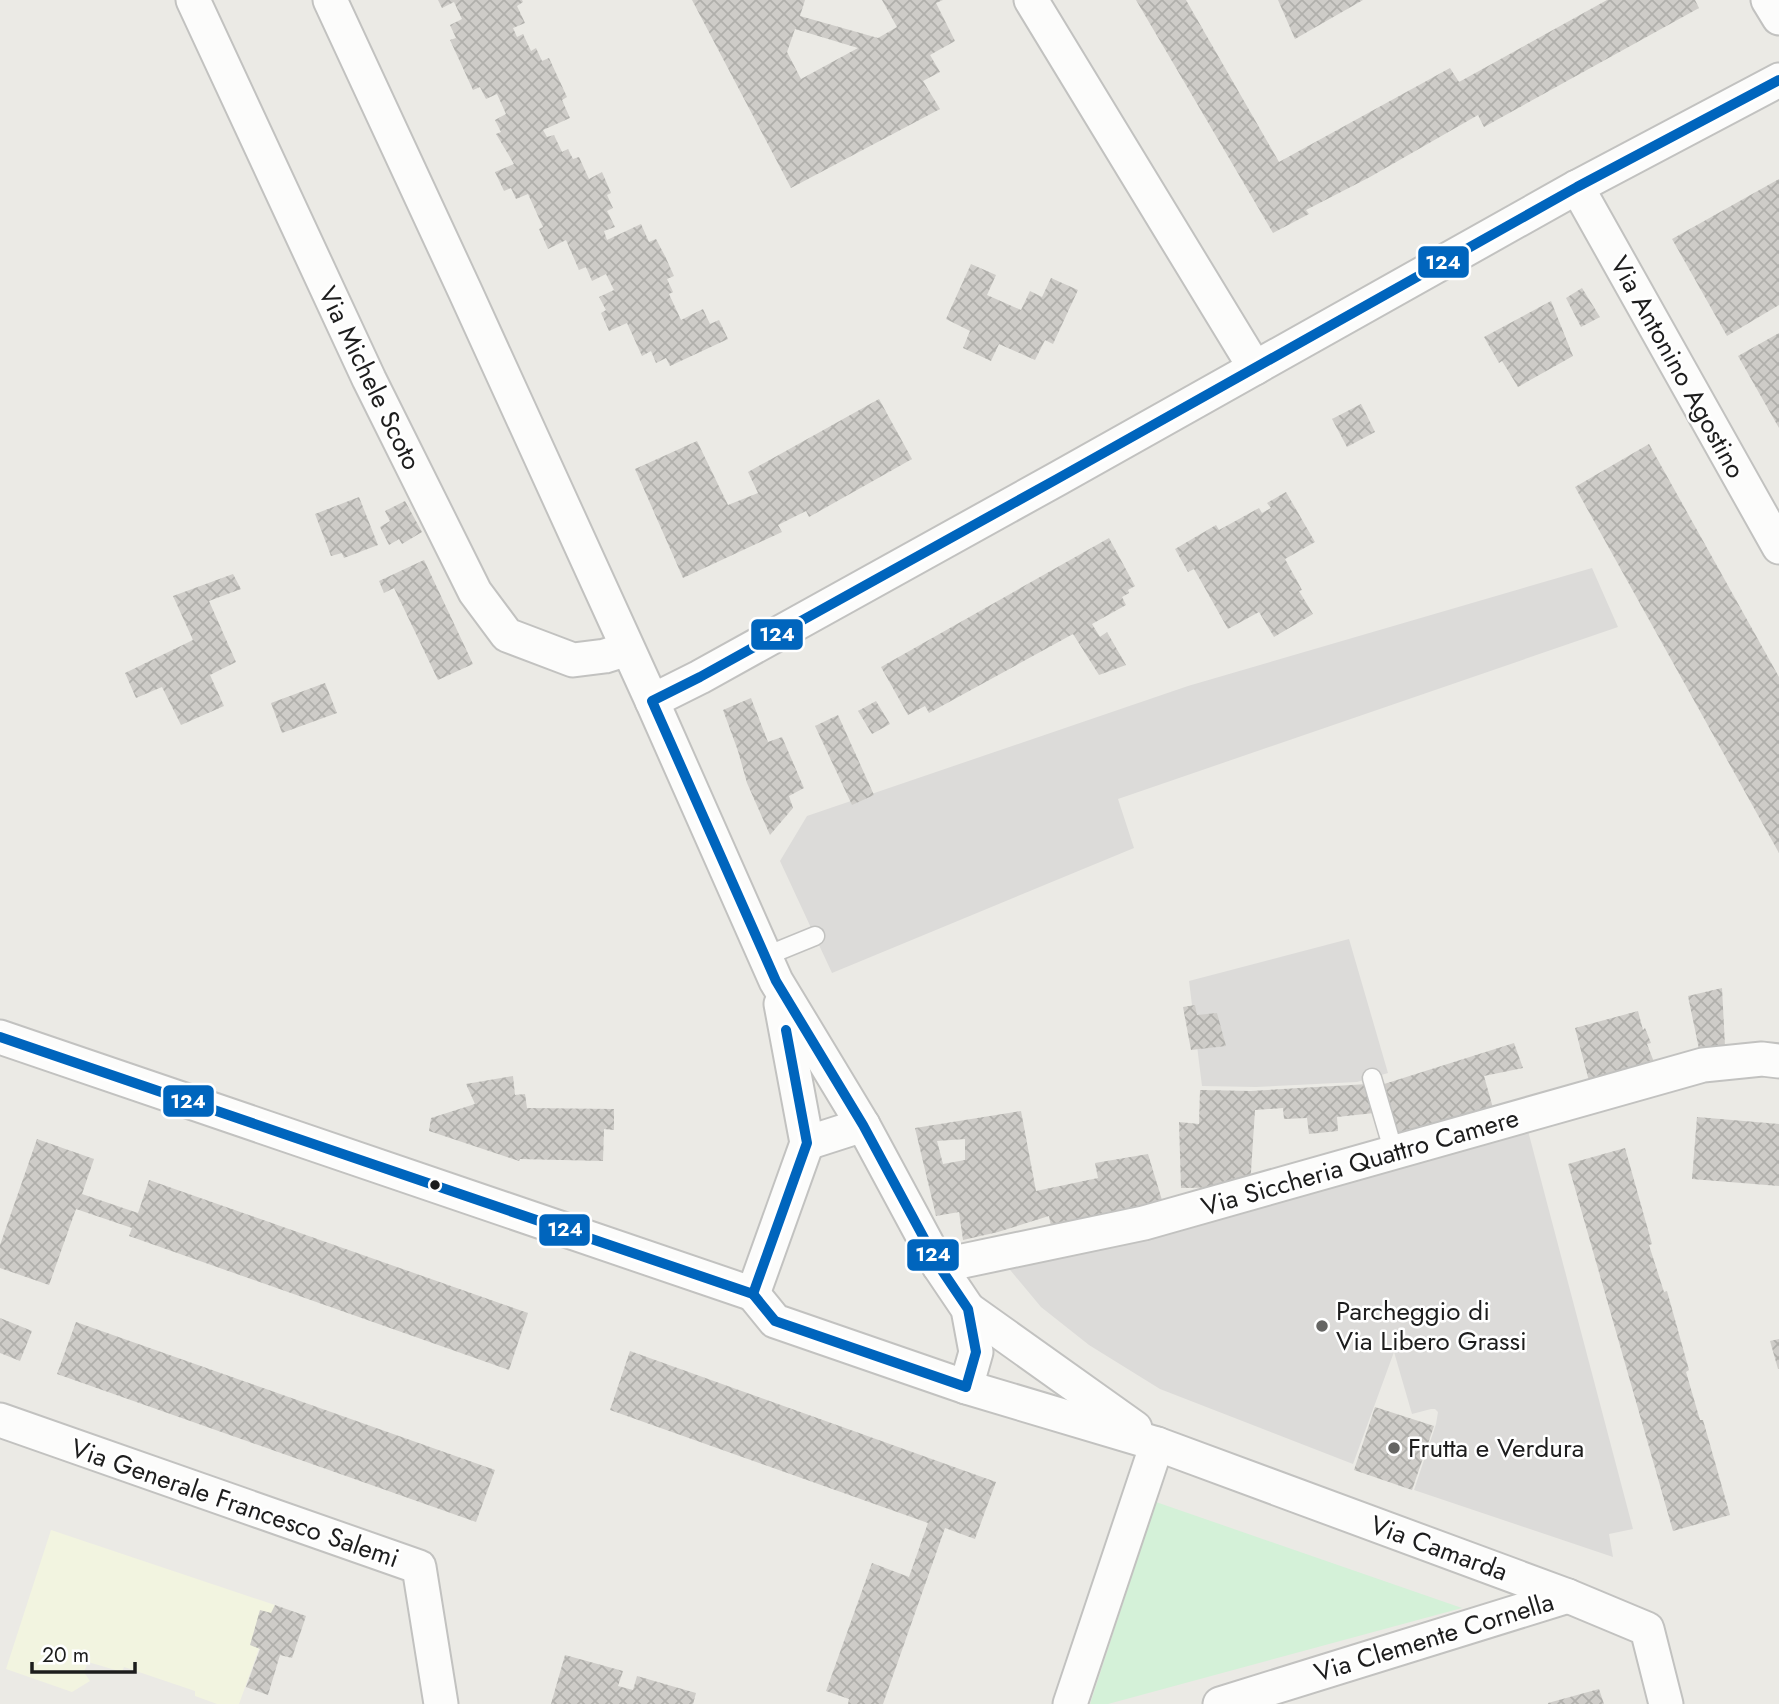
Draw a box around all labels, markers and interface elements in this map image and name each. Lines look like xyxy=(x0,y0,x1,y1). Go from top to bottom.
line badge: 124 xyxy=(1417,245,1470,279)
text: 124 xyxy=(1425,249,1461,276)
street label: Via Antonino Agostino xyxy=(1601,249,1755,485)
street label: Via Michele Scoto xyxy=(309,280,431,476)
line badge: 124 xyxy=(750,618,804,651)
text: 124 xyxy=(759,621,795,648)
line badge: 124 xyxy=(162,1084,215,1118)
text: 124 xyxy=(170,1088,206,1115)
street label: Via Siccheria Quattro Camere xyxy=(1197,1098,1523,1226)
unlabelled marker xyxy=(428,1178,442,1192)
line badge: 124 xyxy=(538,1213,591,1247)
text: 124 xyxy=(547,1216,583,1243)
line badge: 124 xyxy=(906,1238,960,1272)
text: 124 xyxy=(915,1241,951,1268)
place label: Parcheggio di Via Libero Grassi xyxy=(1336,1292,1527,1360)
marker: Parcheggio di Via Libero Grassi xyxy=(1314,1318,1330,1334)
street label: Via Generale Francesco Salemi xyxy=(66,1429,404,1577)
place label: Frutta e Verdura xyxy=(1408,1429,1584,1467)
marker: Frutta e Verdura xyxy=(1386,1440,1402,1456)
street label: Via Camarda xyxy=(1365,1506,1513,1590)
street label: Via Clemente Cornella xyxy=(1310,1582,1558,1692)
scale bar xyxy=(32,1630,135,1674)
text: 20 m xyxy=(42,1640,89,1670)

